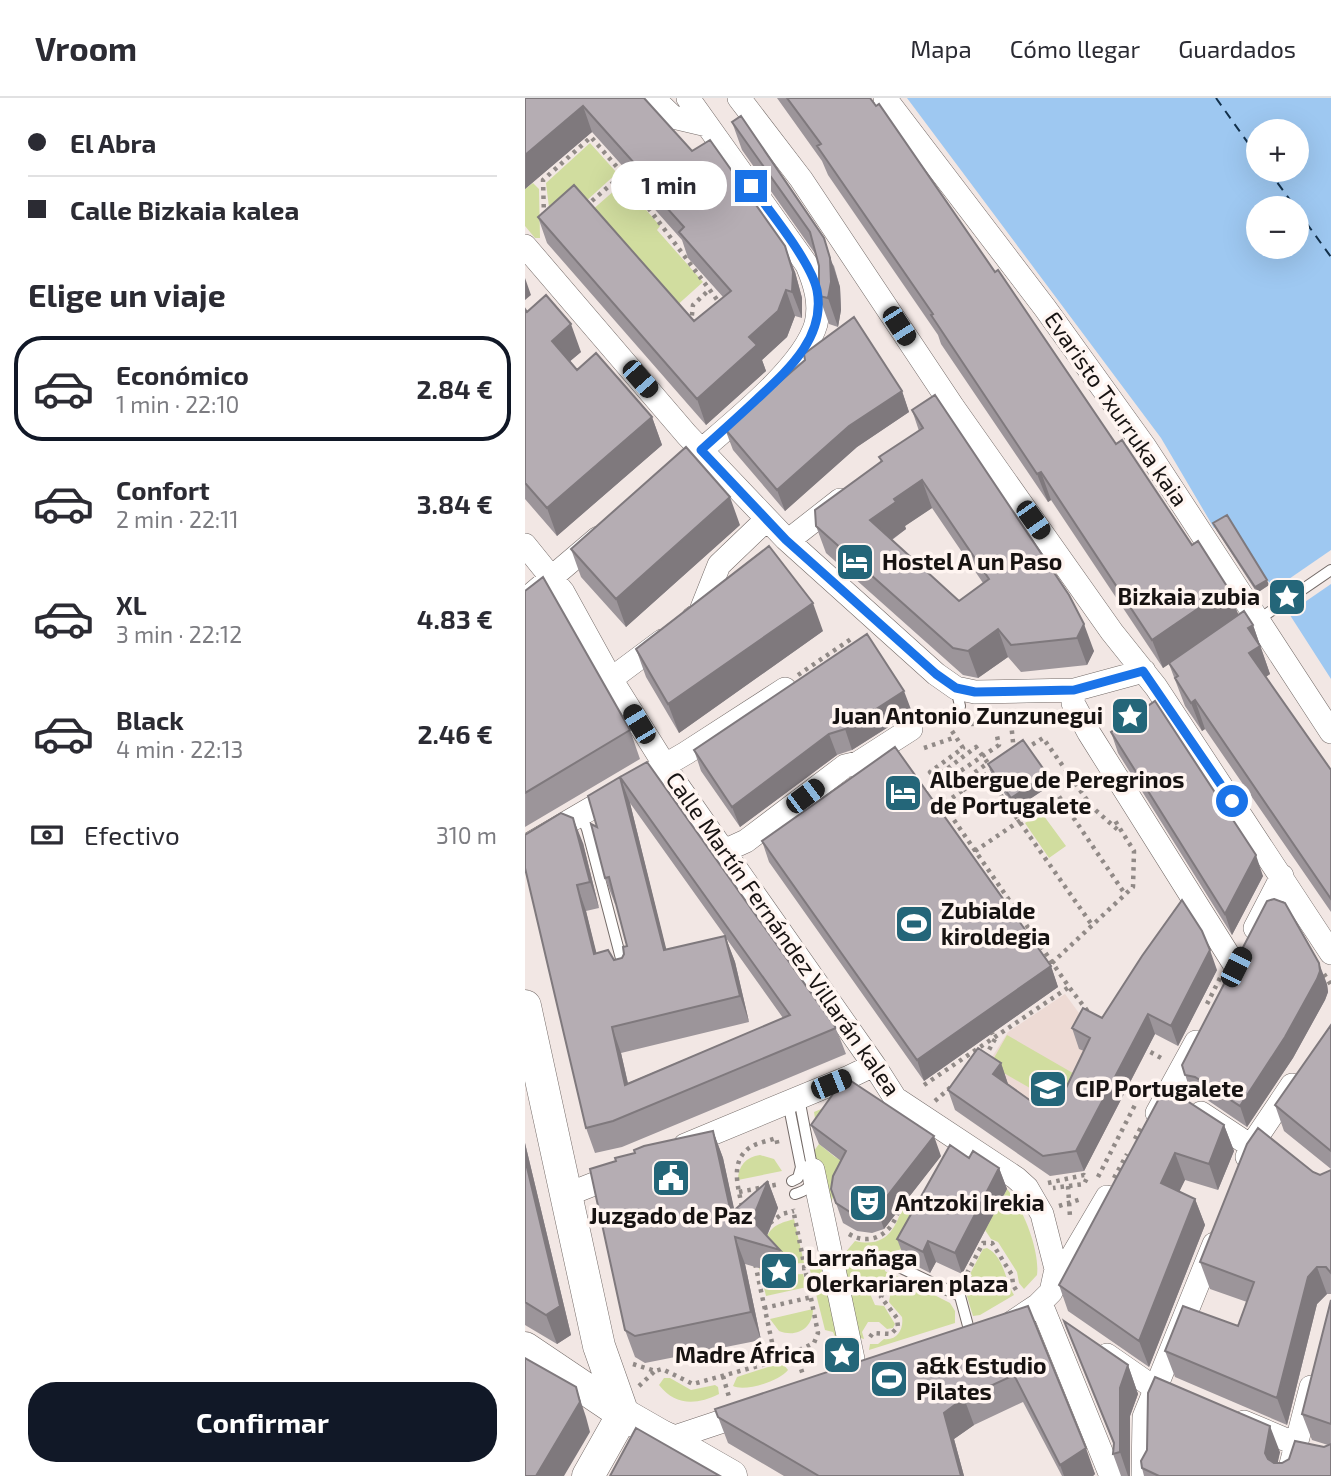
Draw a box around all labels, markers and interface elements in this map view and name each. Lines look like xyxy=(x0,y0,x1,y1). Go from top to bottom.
text: Vroom xyxy=(35,28,137,68)
text: Mapa xyxy=(910,34,972,63)
text: Cómo llegar xyxy=(1010,34,1140,63)
text: Guardados xyxy=(1178,34,1296,63)
map controls xyxy=(1246,119,1309,259)
button: + xyxy=(1246,119,1309,182)
text: El Abra xyxy=(70,127,156,158)
callout: 1 min xyxy=(611,162,727,210)
route end xyxy=(735,170,767,202)
text: 1 min xyxy=(641,171,697,199)
text: Calle Bizkaia kalea xyxy=(70,194,299,225)
button: − xyxy=(1246,196,1309,259)
text: Elige un viaje xyxy=(28,275,226,313)
car xyxy=(879,303,920,349)
street label: Evaristo Txurruka kaia xyxy=(1039,306,1195,511)
car xyxy=(619,356,662,402)
icon: car xyxy=(32,357,95,420)
text: Económico xyxy=(116,359,249,390)
text: 2.84 € xyxy=(416,373,493,404)
text: 1 min · 22:10 xyxy=(116,390,240,418)
icon: car xyxy=(32,472,95,535)
text: Confort xyxy=(116,474,210,505)
text: 3.84 € xyxy=(417,488,493,519)
car xyxy=(1013,497,1054,543)
text: 2 min · 22:11 xyxy=(116,505,239,533)
hotel icon: Hostel A un Paso xyxy=(834,541,876,583)
place label: Hostel A un Paso xyxy=(882,547,1062,575)
place icon: Bizkaia zubia xyxy=(1266,576,1308,618)
place label: Bizkaia zubia xyxy=(1118,582,1260,610)
icon: car xyxy=(32,587,95,650)
text: XL xyxy=(116,589,147,620)
text: 4.83 € xyxy=(417,603,493,634)
text: 3 min · 22:12 xyxy=(116,620,242,648)
place icon: Juan Antonio Zunzunegui xyxy=(1109,695,1151,737)
car xyxy=(620,701,659,747)
place label: Juan Antonio Zunzunegui xyxy=(832,701,1103,729)
icon: car xyxy=(32,702,95,765)
text: Black xyxy=(116,704,184,735)
text: 2.46 € xyxy=(417,718,493,749)
text: 4 min · 22:13 xyxy=(116,735,243,763)
place label: Albergue de Peregrinos de Portugalete xyxy=(930,765,1184,819)
street label: Calle Martín Fernández Villarán kalea xyxy=(661,766,907,1101)
hotel icon: Albergue de Peregrinos de Portugalete xyxy=(882,772,924,814)
car xyxy=(782,775,829,817)
route start xyxy=(1216,785,1248,817)
icon: cash xyxy=(28,816,66,854)
text: Efectivo xyxy=(84,819,180,850)
text: 310 m xyxy=(436,821,497,849)
place label: Zubialde kiroldegia xyxy=(941,896,1050,950)
sports icon: Zubialde kiroldegia xyxy=(893,903,935,945)
car xyxy=(1218,944,1255,990)
car xyxy=(808,1066,855,1102)
school or university icon: CIP Portugalete xyxy=(1027,1068,1069,1110)
place label: CIP Portugalete xyxy=(1075,1074,1244,1102)
public building icon: Juzgado de Paz xyxy=(650,1157,692,1199)
theatre icon: Antzoki Irekia xyxy=(847,1182,889,1224)
place label: Antzoki Irekia xyxy=(895,1188,1045,1216)
place label: Juzgado de Paz xyxy=(589,1201,753,1229)
place label: Larrañaga Olerkariaren plaza xyxy=(806,1243,1008,1297)
place icon: Larrañaga Olerkariaren plaza xyxy=(758,1250,800,1292)
place icon: Madre África xyxy=(821,1334,863,1376)
place label: Madre África xyxy=(675,1340,815,1368)
place label: a&k Estudio Pilates xyxy=(916,1351,1047,1405)
sports icon: a&k Estudio Pilates xyxy=(868,1358,910,1400)
button: Confirmar xyxy=(28,1382,497,1462)

